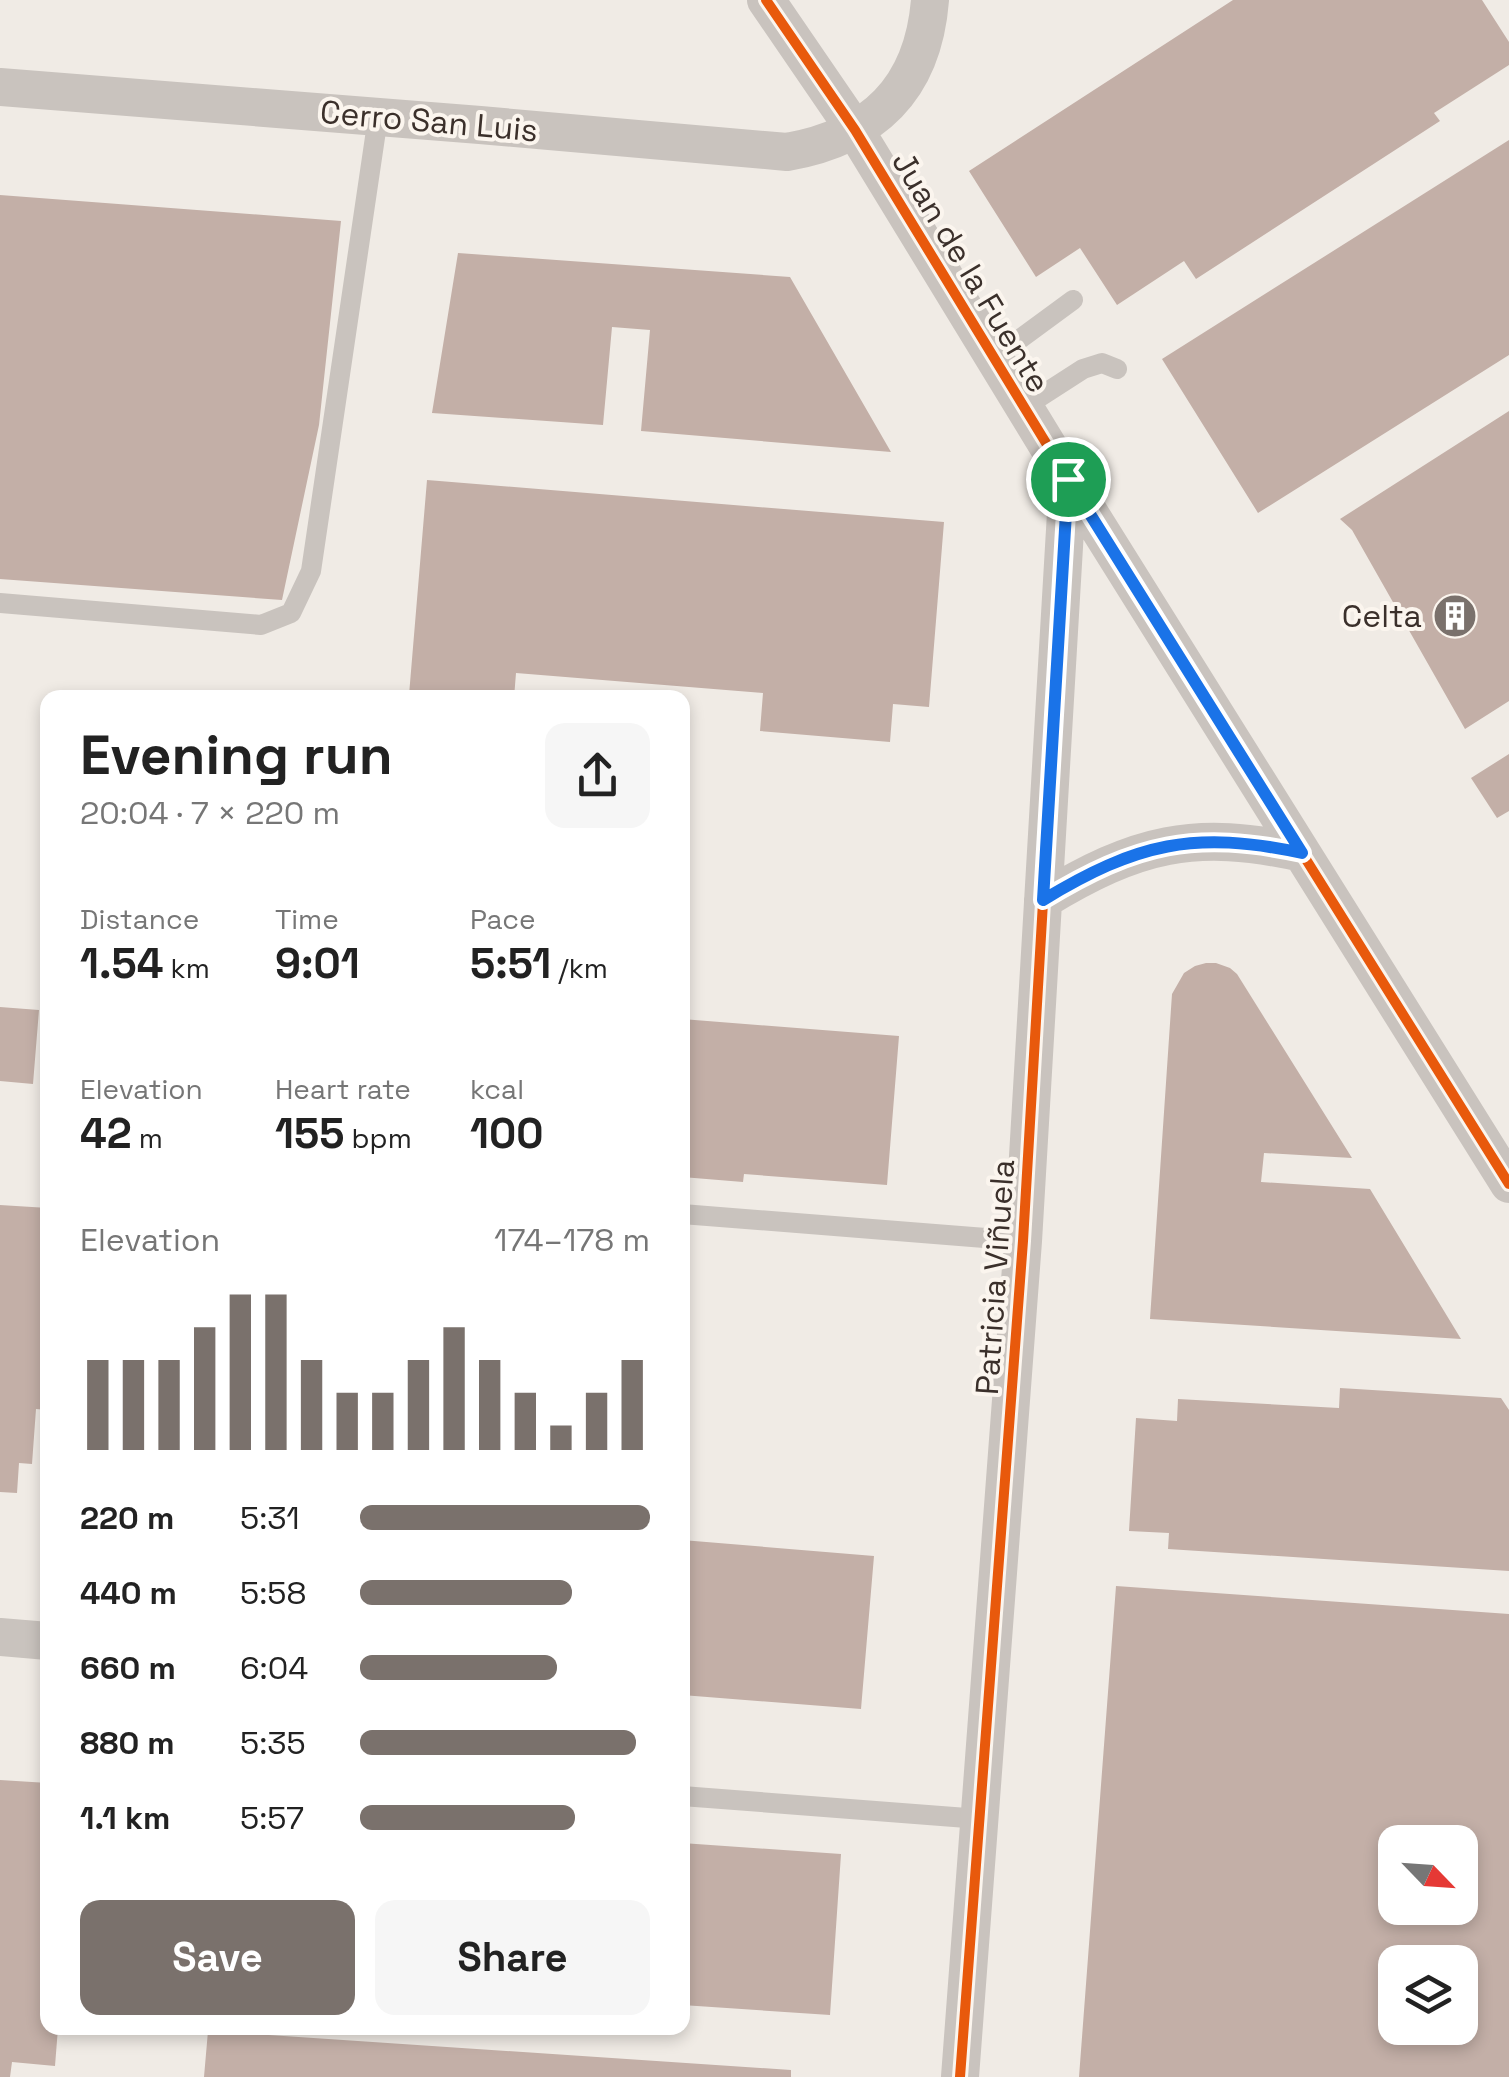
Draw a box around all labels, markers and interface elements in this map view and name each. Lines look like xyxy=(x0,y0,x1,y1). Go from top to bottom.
street label: Cerro San Luis xyxy=(318,92,540,150)
street label: Juan de la Fuente xyxy=(883,144,1059,400)
pin xyxy=(1026,437,1111,522)
icon: arrive xyxy=(1041,452,1096,507)
building icon: Celta xyxy=(1432,593,1478,639)
place label: Celta xyxy=(1342,596,1422,636)
text: Evening run xyxy=(80,720,393,790)
button: share xyxy=(545,723,650,828)
text: 20:04 · 7 × 220 m xyxy=(80,793,340,833)
text: Distance xyxy=(80,901,199,937)
text: Time xyxy=(275,901,339,937)
text: Pace xyxy=(470,901,536,937)
text: 1.54 xyxy=(80,937,163,990)
text: 9:01 xyxy=(275,937,360,990)
text: 5:51 xyxy=(470,937,551,990)
text: km xyxy=(163,950,210,986)
text: /km xyxy=(551,950,608,986)
text: Elevation xyxy=(80,1071,203,1107)
text: Heart rate xyxy=(275,1071,411,1107)
text: kcal xyxy=(470,1071,524,1107)
text: 42 xyxy=(80,1107,132,1160)
text: 155 xyxy=(275,1107,344,1160)
text: 100 xyxy=(470,1107,543,1160)
text: m xyxy=(132,1120,163,1156)
text: bpm xyxy=(344,1120,412,1156)
street label: Patricia Viñuela xyxy=(967,1158,1023,1396)
text: Elevation xyxy=(80,1220,220,1260)
text: 174–178 m xyxy=(494,1220,650,1260)
text: 220 m xyxy=(80,1498,174,1538)
text: 5:31 xyxy=(240,1498,300,1538)
text: 440 m xyxy=(80,1573,177,1613)
text: 5:58 xyxy=(240,1573,306,1613)
text: 660 m xyxy=(80,1648,176,1688)
text: 6:04 xyxy=(240,1648,308,1688)
text: 880 m xyxy=(80,1723,175,1763)
text: 5:35 xyxy=(240,1723,306,1763)
text: 1.1 km xyxy=(80,1798,170,1838)
text: 5:57 xyxy=(240,1798,304,1838)
north arrow xyxy=(1378,1825,1478,1925)
map controls xyxy=(1378,1825,1478,2045)
button: Save xyxy=(80,1900,355,2015)
button: Share xyxy=(375,1900,650,2015)
button: layers xyxy=(1378,1945,1478,2045)

